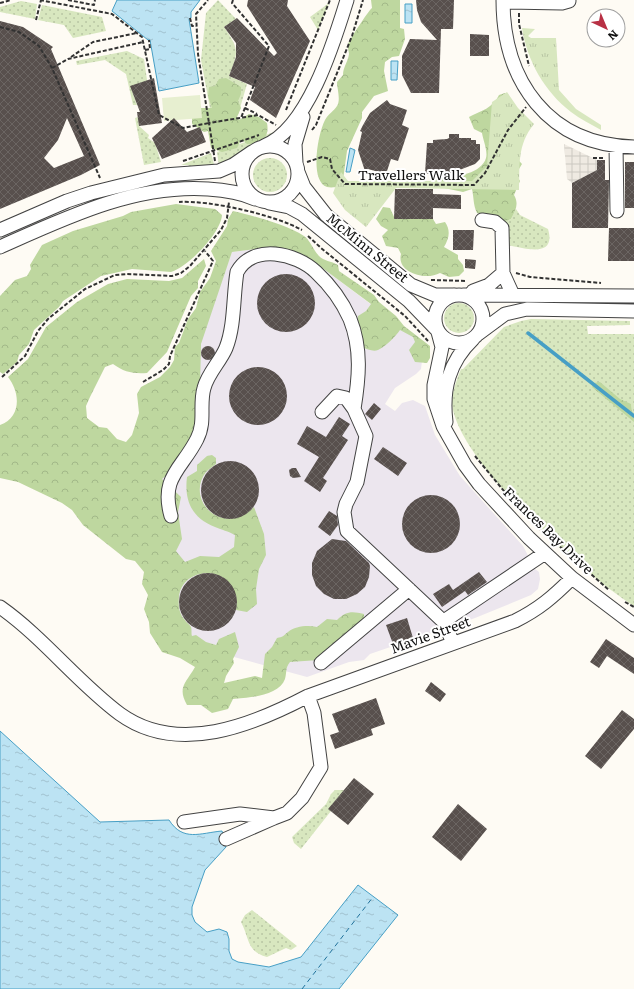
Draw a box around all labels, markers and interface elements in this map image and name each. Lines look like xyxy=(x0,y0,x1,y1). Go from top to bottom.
north arrow xyxy=(586,8,626,48)
text: N xyxy=(605,27,623,45)
street label: Travellers Walk xyxy=(358,164,465,184)
street label: McMinn Street xyxy=(323,208,414,287)
street label: Frances Bay Drive xyxy=(499,482,599,578)
street label: Mavie Street xyxy=(387,610,473,658)

